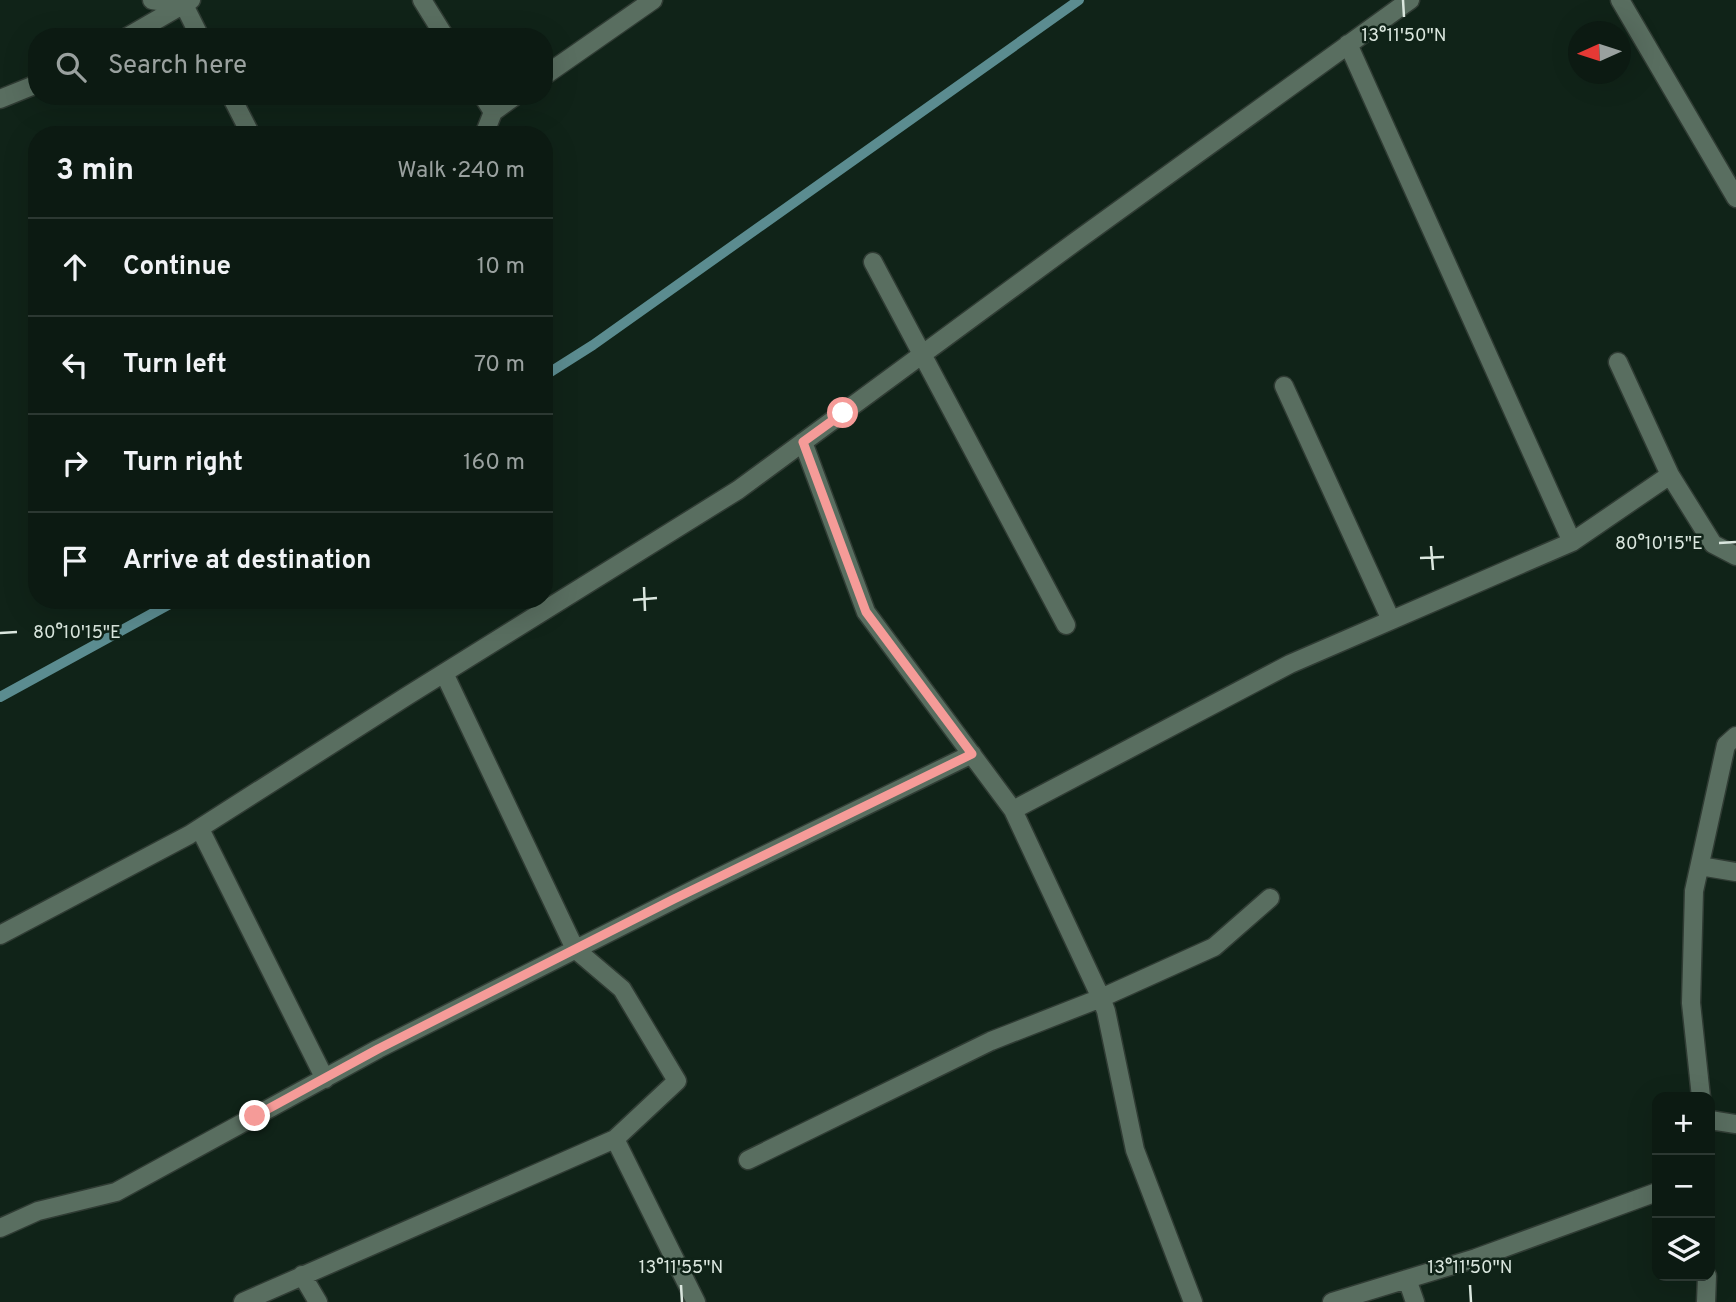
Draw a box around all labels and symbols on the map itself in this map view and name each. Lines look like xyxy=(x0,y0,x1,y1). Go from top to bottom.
north arrow xyxy=(1568,21,1631,84)
text: 13°11'50"N xyxy=(1362,25,1446,48)
route start xyxy=(827,397,858,428)
text: 80°10'15"E xyxy=(1615,533,1703,556)
text: 80°10'15"E xyxy=(33,622,121,645)
route end xyxy=(239,1100,270,1131)
text: 13°11'55"N xyxy=(639,1257,723,1280)
text: 13°11'50"N xyxy=(1428,1257,1512,1280)

